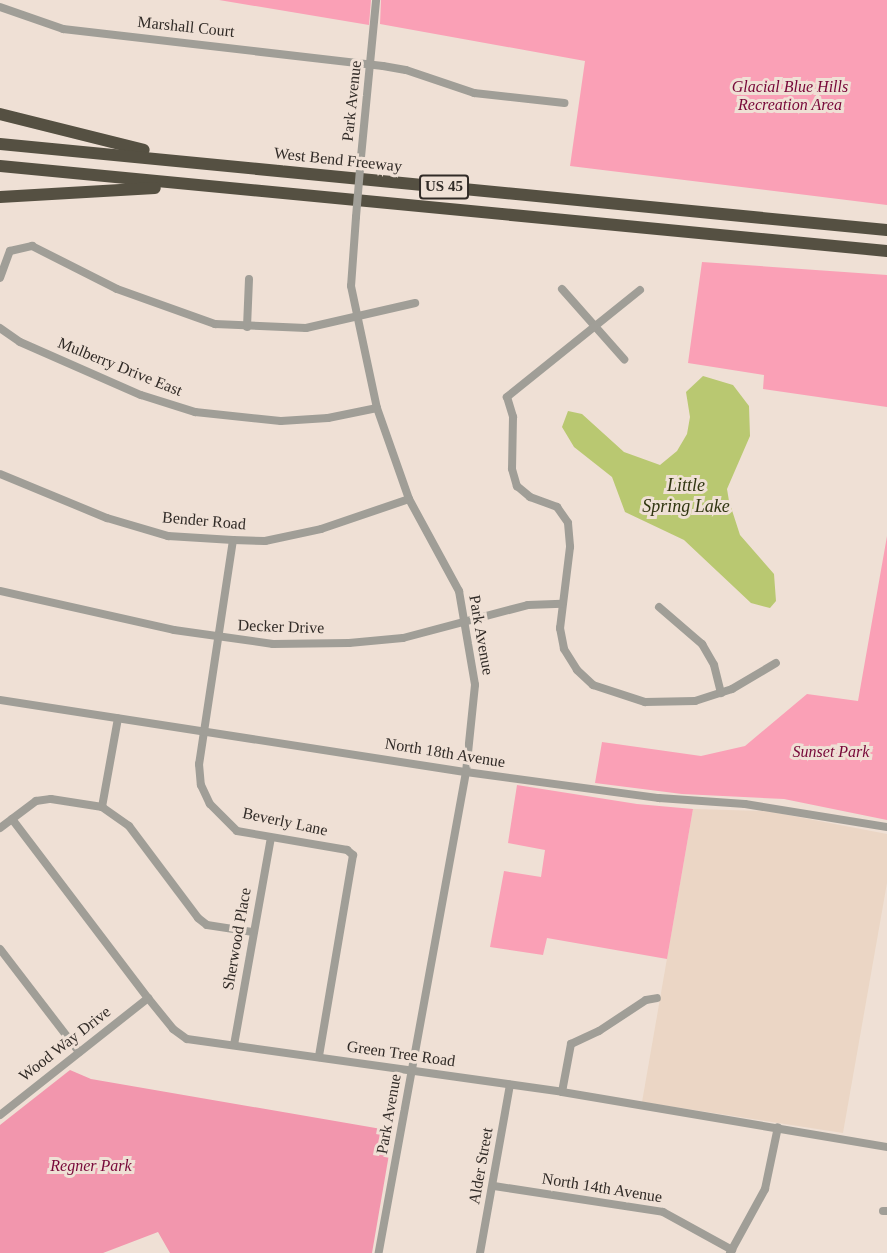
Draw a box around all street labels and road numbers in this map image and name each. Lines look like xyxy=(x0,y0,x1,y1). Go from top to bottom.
street label: Marshall Court xyxy=(137,12,235,42)
street label: Park Avenue xyxy=(338,59,366,143)
street label: West Bend Freeway xyxy=(273,144,403,176)
road number: US 45 xyxy=(418,175,470,199)
street label: Mulberry Drive East xyxy=(55,333,185,401)
street label: Bender Road xyxy=(161,508,247,534)
street label: Park Avenue xyxy=(464,593,498,677)
street label: Decker Drive xyxy=(237,616,325,638)
street label: North 18th Avenue xyxy=(383,734,507,772)
street label: Beverly Lane xyxy=(241,804,329,840)
street label: Sherwood Place xyxy=(219,886,255,992)
street label: Wood Way Drive xyxy=(15,1002,115,1086)
street label: Green Tree Road xyxy=(345,1037,457,1071)
street label: Park Avenue xyxy=(372,1072,406,1156)
street label: Alder Street xyxy=(465,1126,497,1206)
street label: North 14th Avenue xyxy=(540,1169,664,1207)

